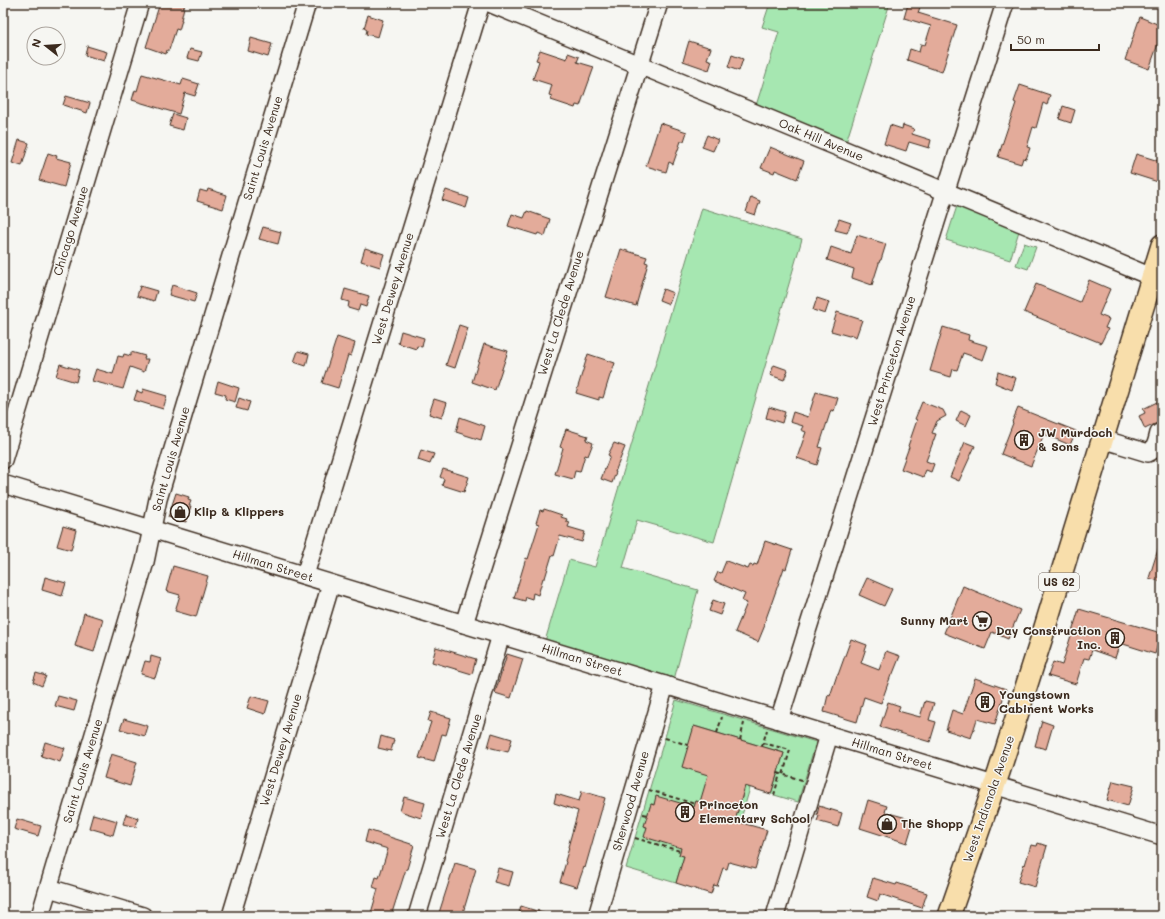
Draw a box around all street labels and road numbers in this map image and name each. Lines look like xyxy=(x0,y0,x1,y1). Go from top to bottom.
street label: Saint Louis Avenue xyxy=(239,93,286,202)
street label: Oak Hill Avenue xyxy=(776,114,866,164)
street label: Chicago Avenue xyxy=(49,184,91,278)
street label: West Dewey Avenue xyxy=(367,230,417,347)
street label: West La Clede Avenue xyxy=(533,248,587,377)
street label: West Princeton Avenue xyxy=(864,294,919,428)
street label: Saint Louis Avenue xyxy=(147,404,193,513)
street label: Hillman Street xyxy=(231,545,316,585)
road number: US 62 xyxy=(1039,573,1079,591)
street label: Hillman Street xyxy=(540,639,625,679)
street label: West Dewey Avenue xyxy=(255,691,305,808)
street label: West La Clede Avenue xyxy=(431,711,485,840)
street label: Saint Louis Avenue xyxy=(59,716,106,825)
street label: Hillman Street xyxy=(850,733,935,773)
street label: West Indianola Avenue xyxy=(959,733,1017,864)
street label: Sherwood Avenue xyxy=(608,749,652,853)

